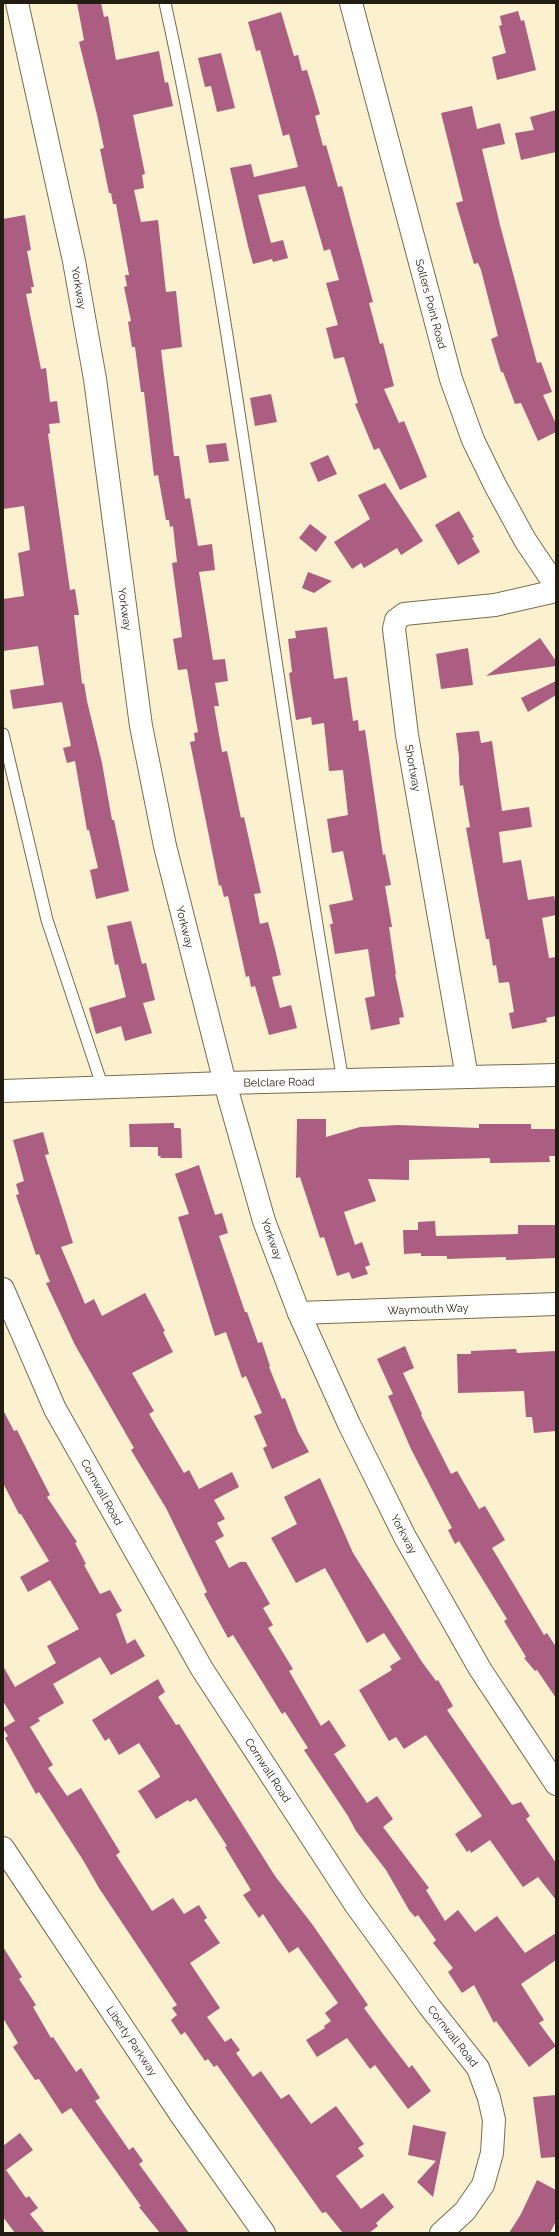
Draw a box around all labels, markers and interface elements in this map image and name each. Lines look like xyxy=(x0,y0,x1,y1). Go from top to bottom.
street label: Sollers Point Road xyxy=(412,258,449,351)
street label: Yorkway xyxy=(68,266,89,310)
street label: Yorkway xyxy=(115,587,134,631)
street label: Shortway xyxy=(402,743,423,793)
street label: Yorkway xyxy=(173,905,196,950)
street label: Belclare Road xyxy=(243,1075,315,1090)
street label: Yorkway xyxy=(258,1217,285,1262)
street label: Waymouth Way xyxy=(387,1302,469,1317)
street label: Cornwall Road xyxy=(78,1457,125,1528)
street label: Yorkway xyxy=(388,1512,419,1556)
street label: Cornwall Road xyxy=(242,1736,293,1805)
street label: Cornwall Road xyxy=(425,2003,481,2070)
street label: Liberty Parkway xyxy=(104,2004,160,2079)

